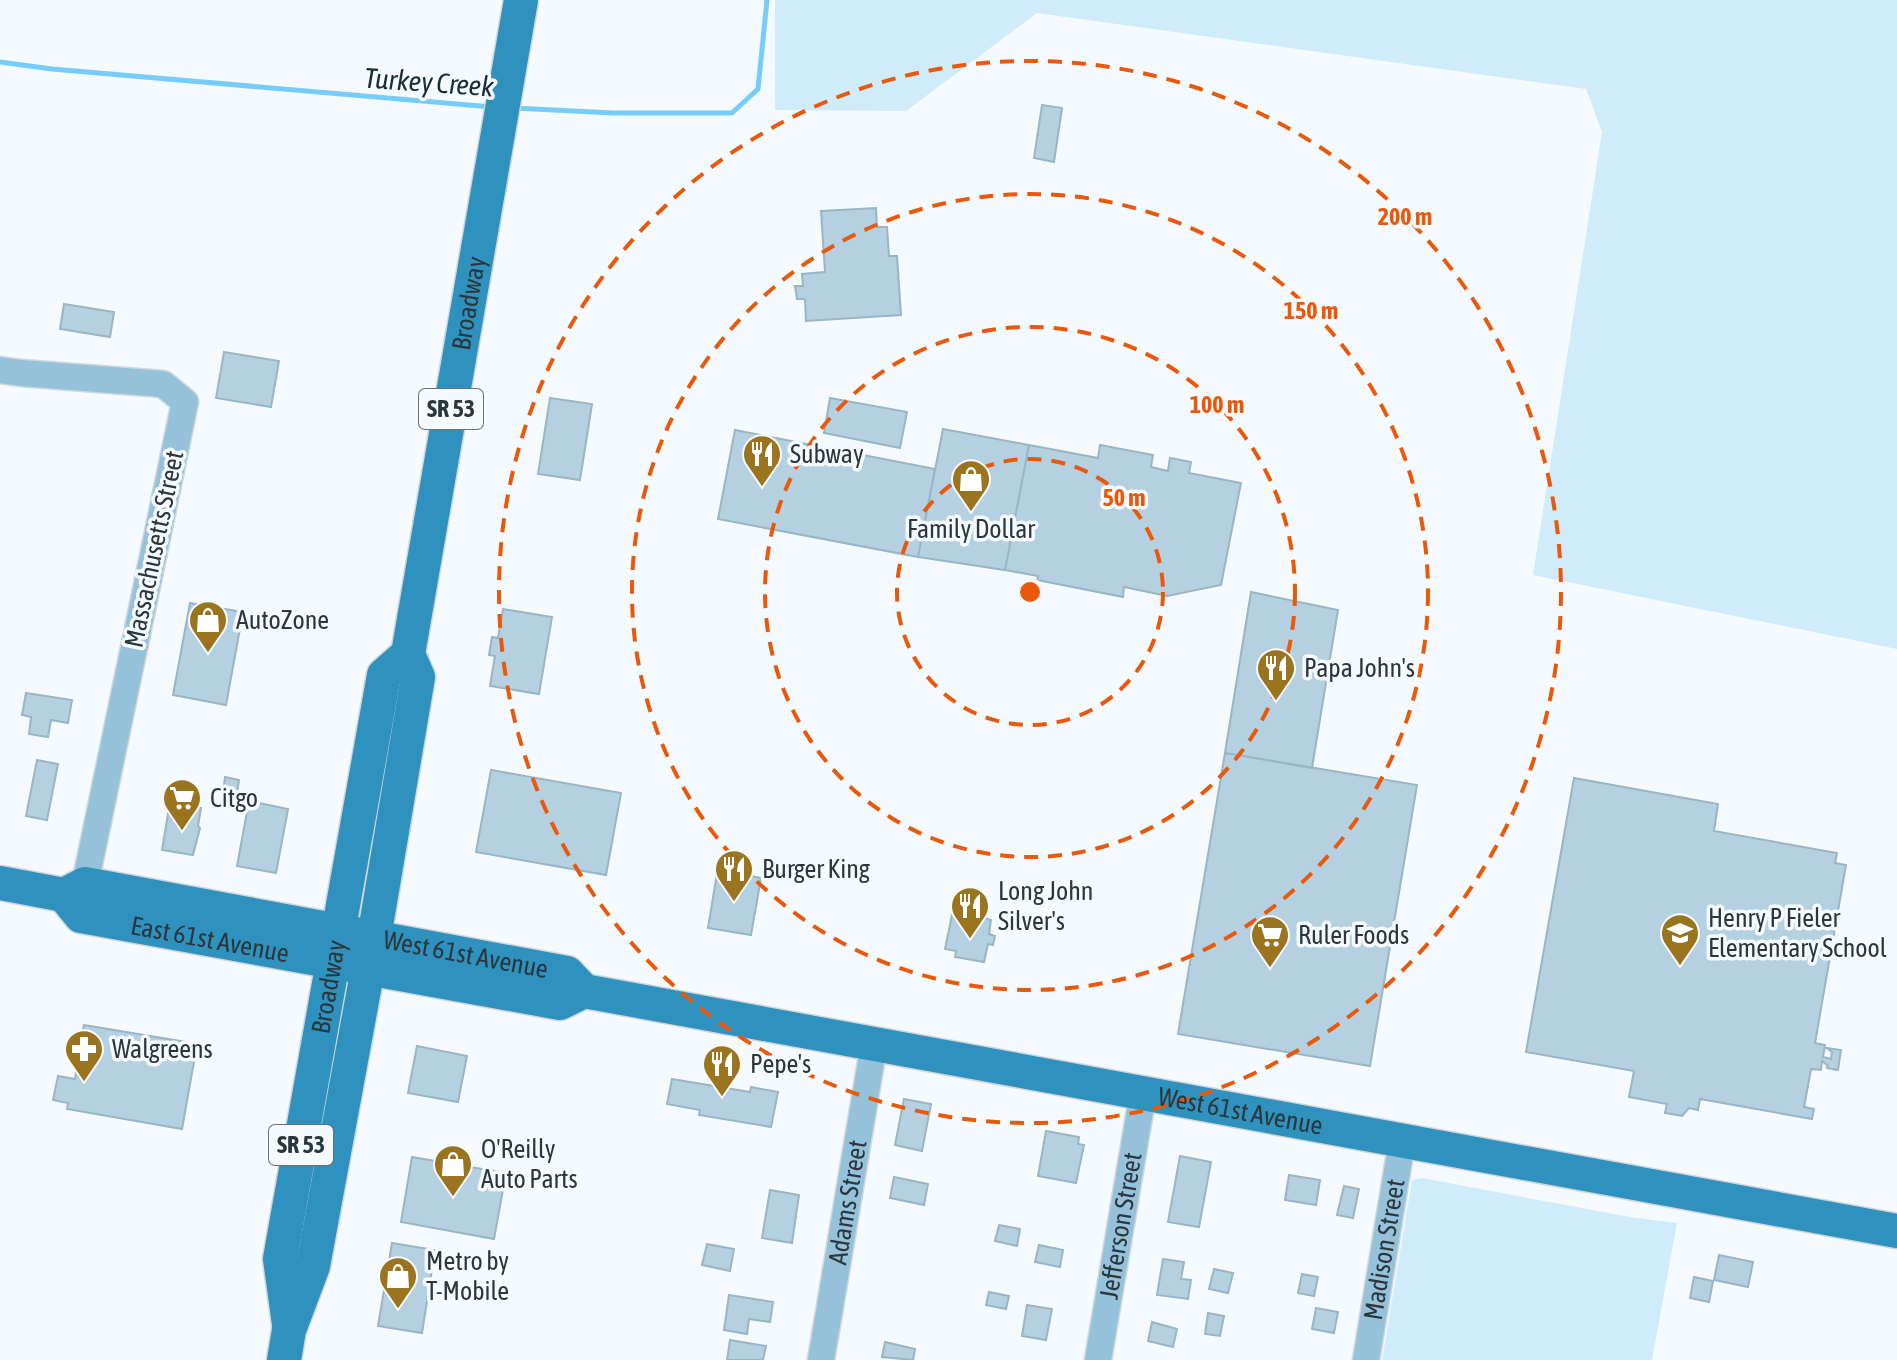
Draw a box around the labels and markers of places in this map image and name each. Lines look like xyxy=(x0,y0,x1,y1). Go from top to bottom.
restaurant icon: Subway xyxy=(741,433,783,488)
place label: Subway xyxy=(790,439,864,469)
shop icon: Family Dollar xyxy=(950,458,992,513)
place label: Family Dollar xyxy=(907,514,1035,544)
centre of rings xyxy=(1016,578,1044,606)
shop icon: AutoZone xyxy=(187,599,229,654)
place label: AutoZone xyxy=(236,605,329,635)
restaurant icon: Papa John's xyxy=(1255,647,1297,702)
place label: Papa John's xyxy=(1304,653,1415,683)
supermarket icon: Citgo xyxy=(161,777,203,832)
place label: Citgo xyxy=(210,783,258,813)
restaurant icon: Burger King xyxy=(713,848,755,903)
place label: Burger King xyxy=(762,854,871,884)
place label: Long John Silver's xyxy=(998,876,1093,936)
restaurant icon: Long John Silver's xyxy=(949,885,991,940)
place label: Henry P Fieler Elementary School xyxy=(1708,903,1887,963)
school or university icon: Henry P Fieler Elementary School xyxy=(1659,912,1701,967)
supermarket icon: Ruler Foods xyxy=(1249,914,1291,969)
place label: Ruler Foods xyxy=(1298,920,1409,950)
pharmacy icon: Walgreens xyxy=(63,1028,105,1083)
place label: Walgreens xyxy=(112,1034,213,1064)
restaurant icon: Pepe's xyxy=(701,1043,743,1098)
place label: Pepe's xyxy=(750,1049,811,1079)
place label: O'Reilly Auto Parts xyxy=(481,1134,578,1194)
shop icon: O'Reilly Auto Parts xyxy=(432,1143,474,1198)
place label: Metro by T-Mobile xyxy=(426,1246,509,1306)
shop icon: Metro by T-Mobile xyxy=(377,1255,419,1310)

